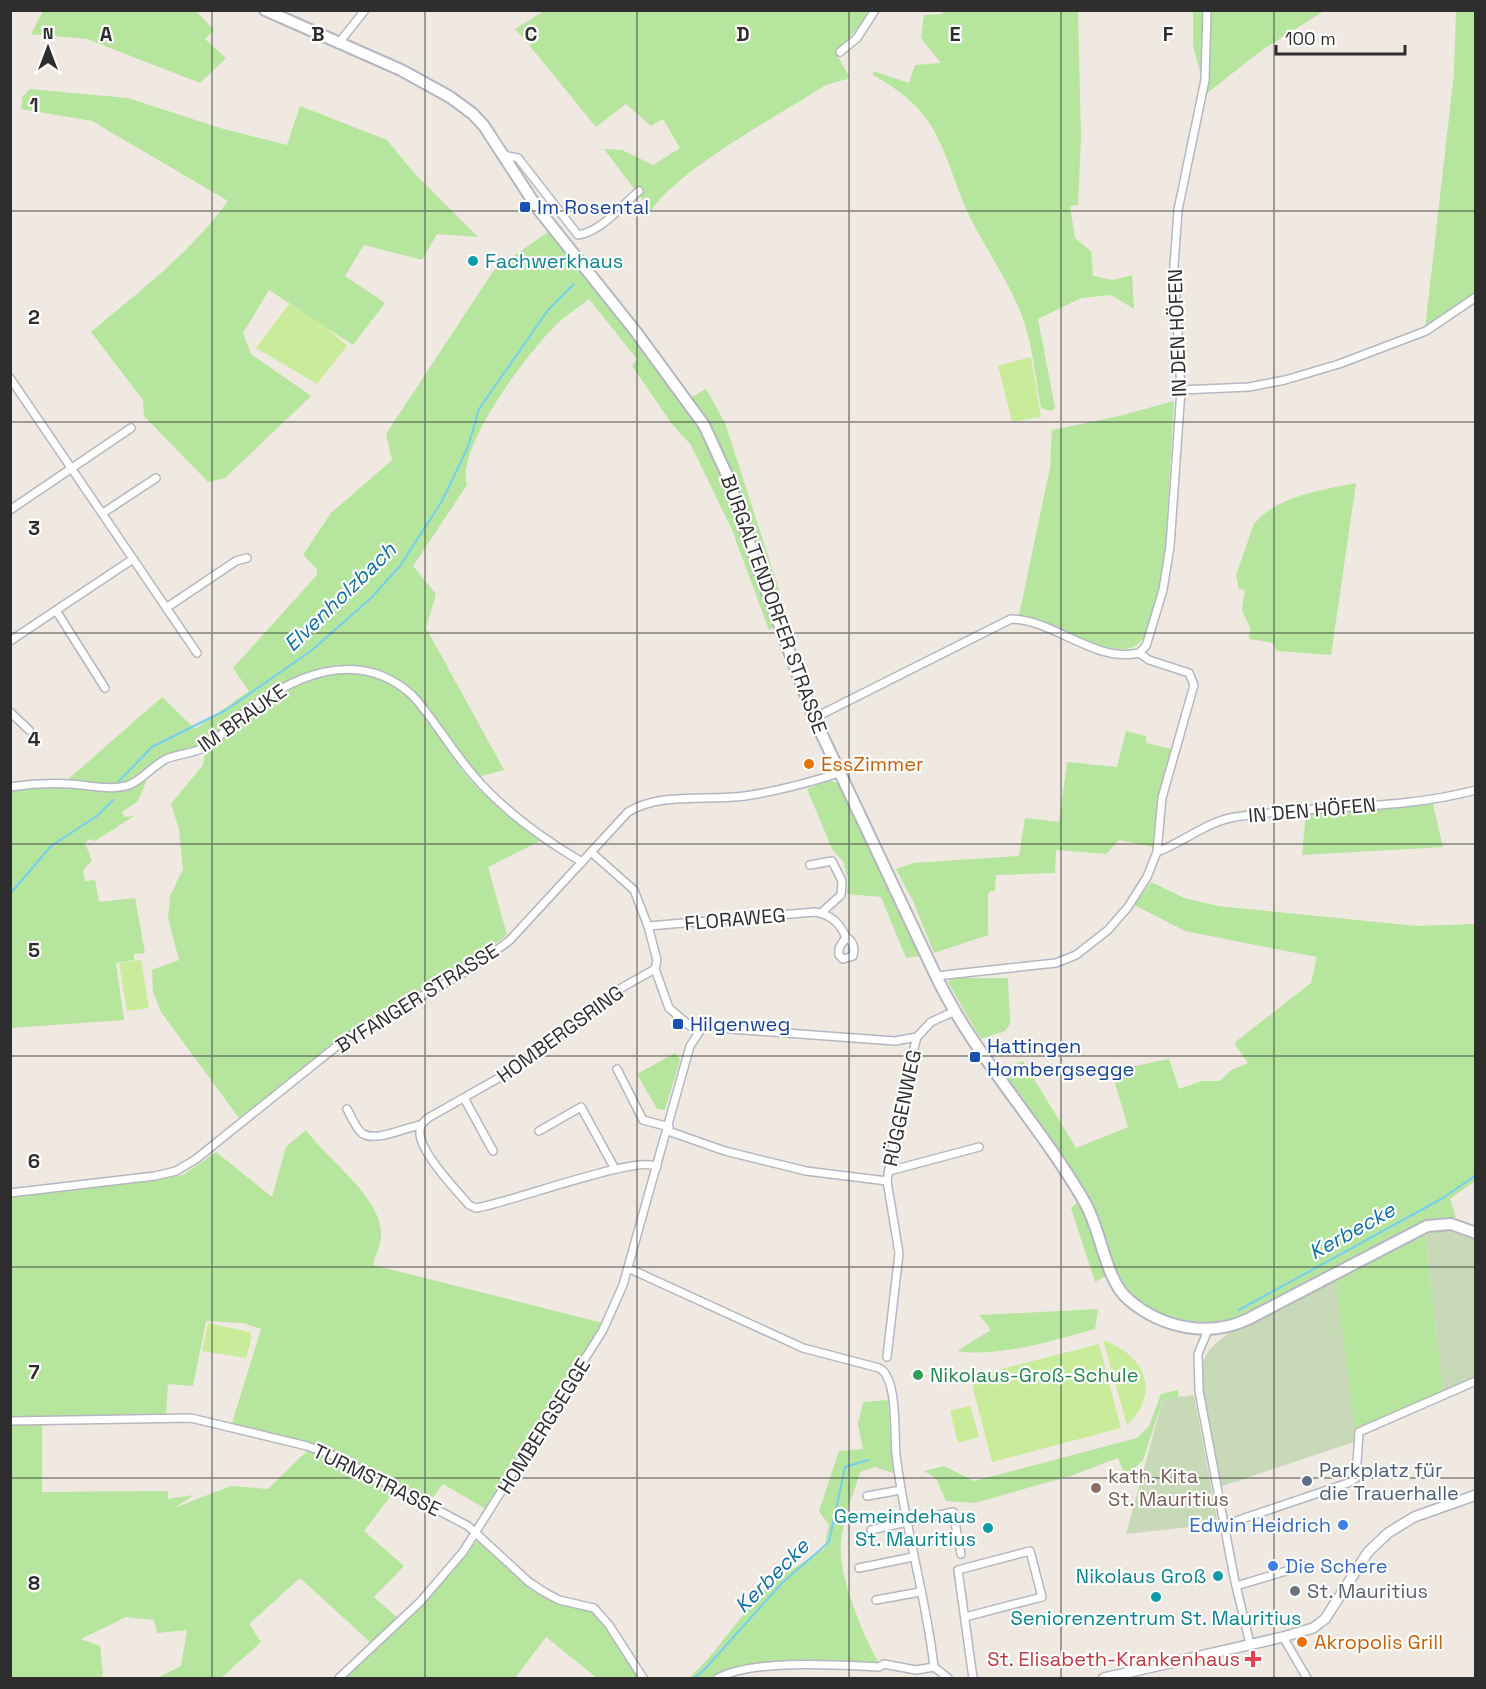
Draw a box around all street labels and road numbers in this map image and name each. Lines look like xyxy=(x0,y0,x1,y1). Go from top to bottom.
street label: IN DEN HÖFEN xyxy=(1162,269,1192,397)
street label: BURGALTENDORFER STRASSE xyxy=(715,471,833,737)
street label: IM BRAUKE xyxy=(193,678,291,758)
street label: IN DEN HÖFEN xyxy=(1247,791,1377,829)
street label: FLORAWEG xyxy=(683,902,787,936)
street label: BYFANGER STRASSE xyxy=(331,937,503,1059)
street label: HOMBERGSRING xyxy=(492,979,628,1089)
street label: RÜGGENWEG xyxy=(877,1047,927,1169)
street label: HOMBERGSEGGE xyxy=(492,1353,596,1499)
street label: TURMSTRASSE xyxy=(309,1438,445,1522)

